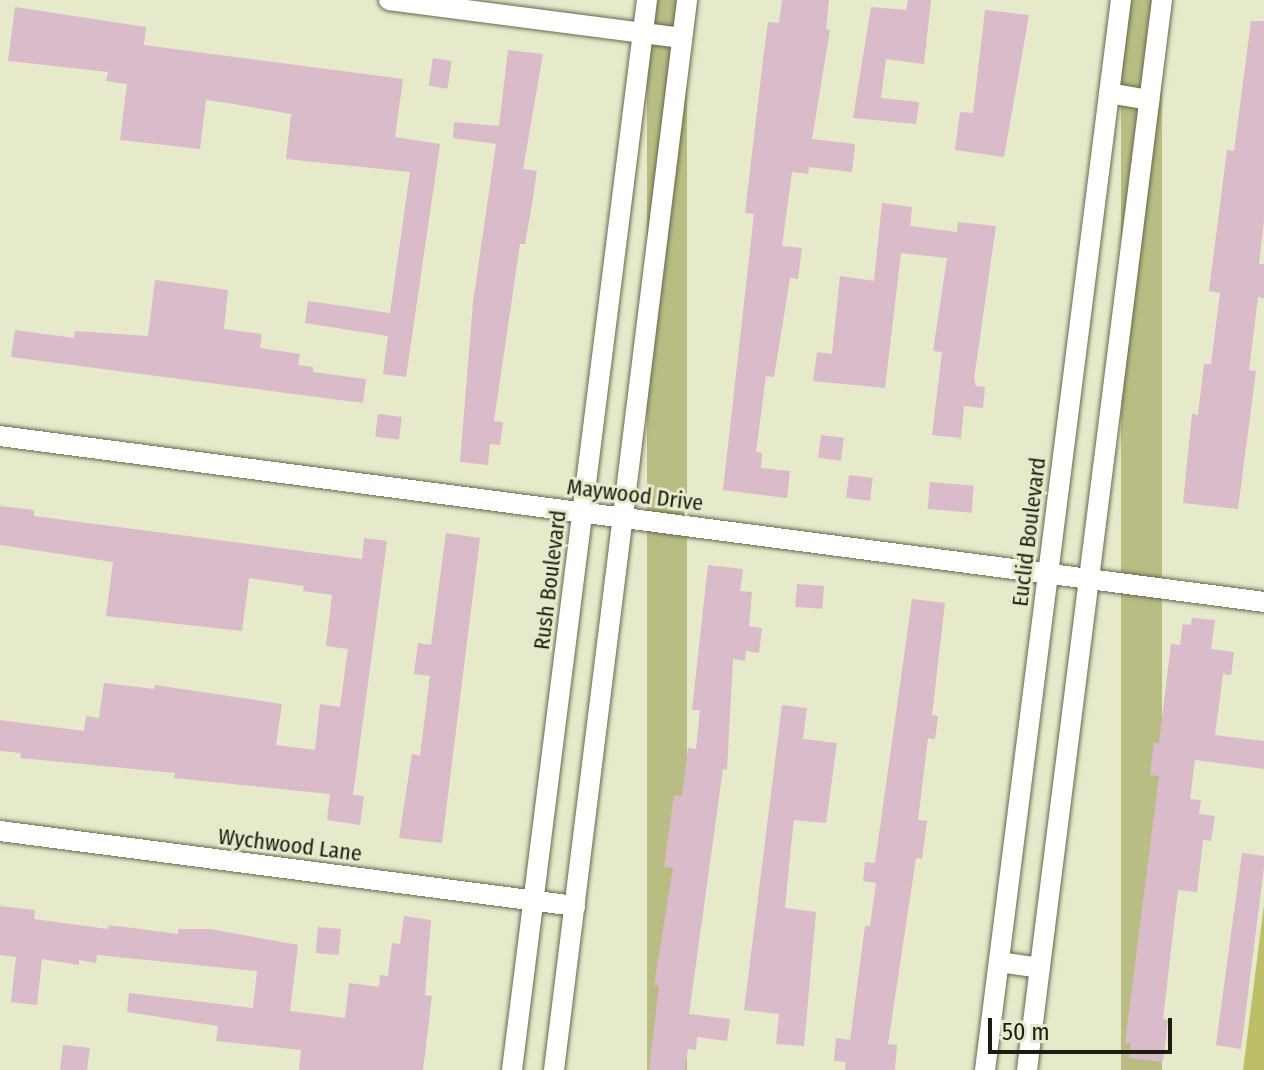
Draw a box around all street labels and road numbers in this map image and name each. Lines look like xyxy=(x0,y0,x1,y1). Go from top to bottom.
street label: Euclid Boulevard xyxy=(1007,456,1051,608)
street label: Maywood Drive xyxy=(565,474,705,516)
street label: Rush Boulevard xyxy=(528,509,572,651)
street label: Wychwood Lane xyxy=(217,823,363,867)

